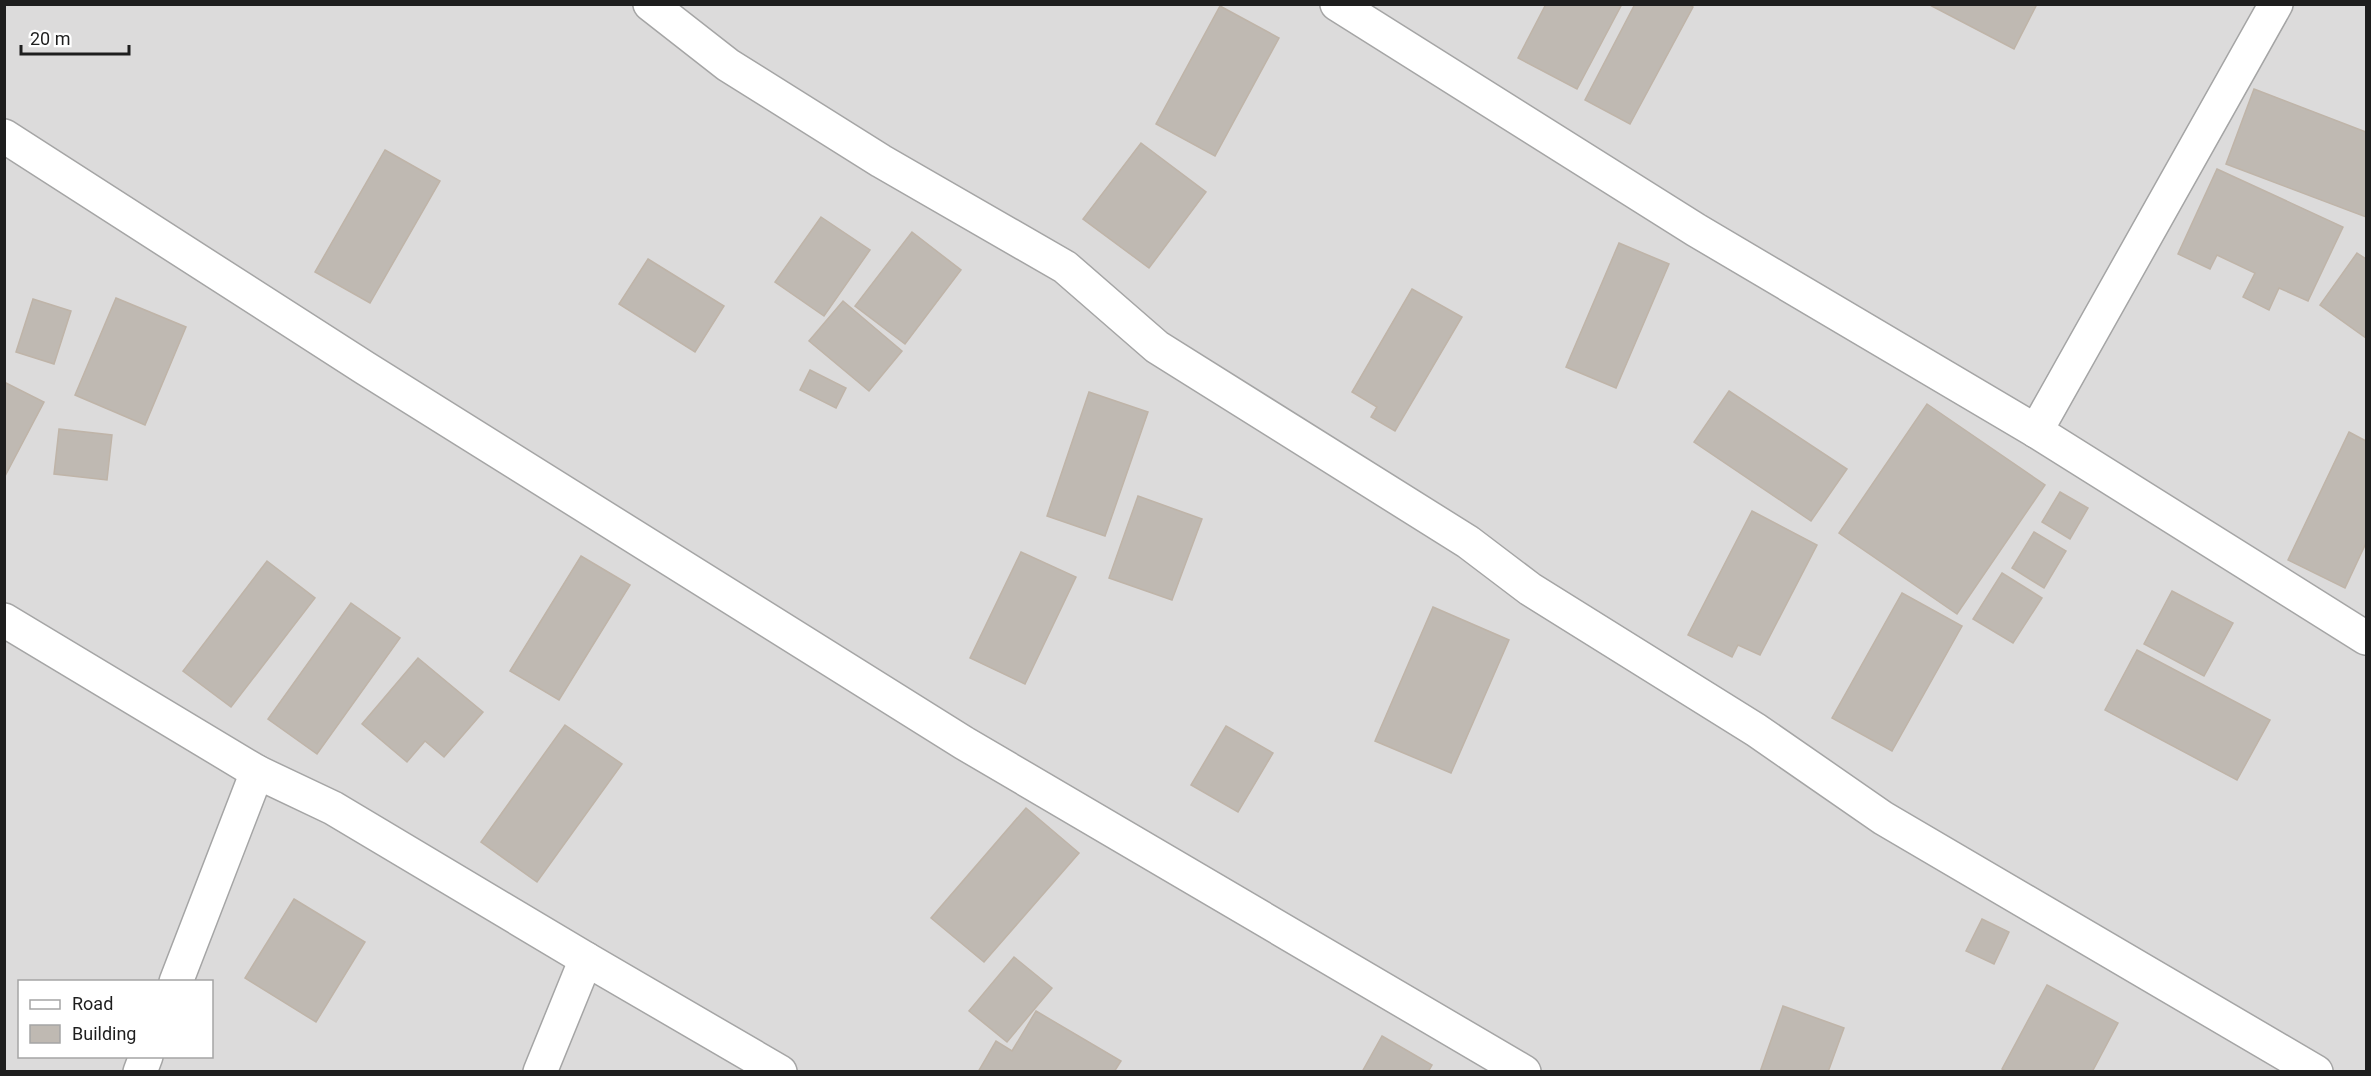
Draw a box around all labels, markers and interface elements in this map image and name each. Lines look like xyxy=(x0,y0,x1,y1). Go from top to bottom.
scale bar xyxy=(21,18,129,56)
text: 20 m xyxy=(30,28,70,49)
legend xyxy=(18,980,213,1058)
text: Road xyxy=(72,993,113,1014)
text: Building xyxy=(72,1023,136,1044)

